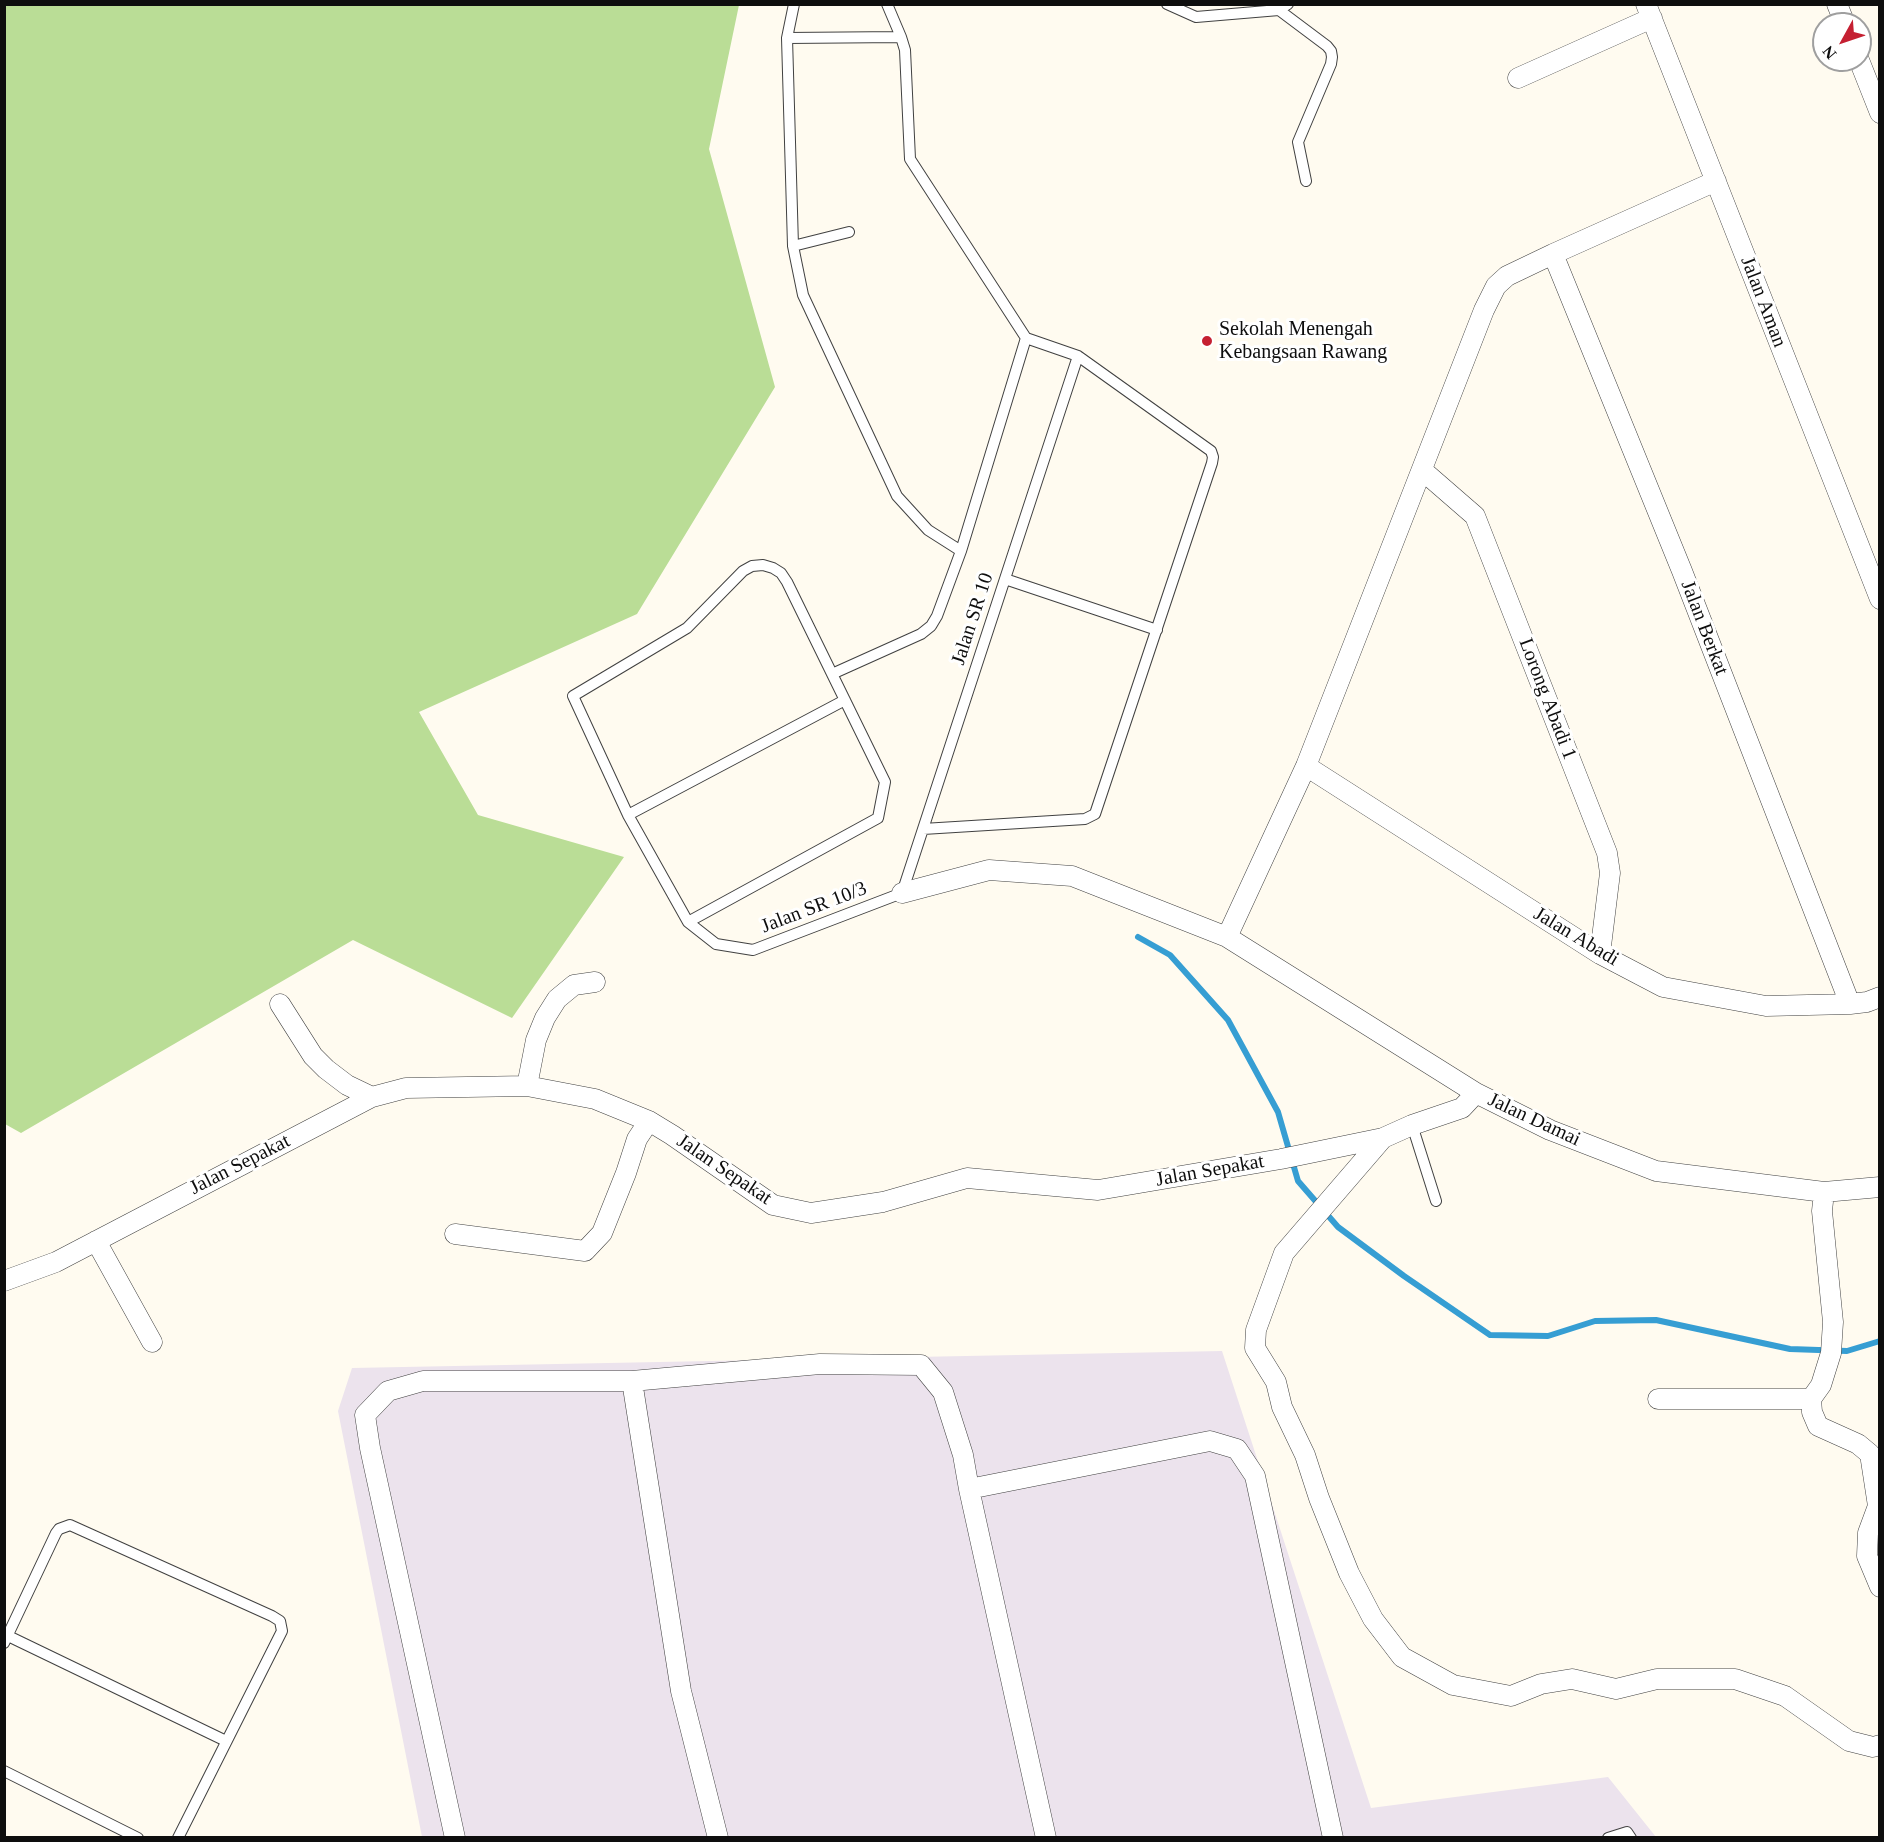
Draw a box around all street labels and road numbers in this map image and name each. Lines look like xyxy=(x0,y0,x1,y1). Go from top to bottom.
street label: Jalan Aman xyxy=(1735,253,1791,351)
street label: Jalan SR 10 xyxy=(947,570,999,668)
street label: Jalan Berkat xyxy=(1675,577,1733,679)
street label: Lorong Abadi 1 xyxy=(1513,635,1581,763)
street label: Jalan SR 10/3 xyxy=(758,877,870,939)
street label: Jalan Abadi xyxy=(1529,902,1623,972)
street label: Jalan Damai xyxy=(1484,1088,1584,1152)
street label: Jalan Sepakat xyxy=(186,1129,294,1201)
street label: Jalan Sepakat xyxy=(672,1129,776,1211)
street label: Jalan Sepakat xyxy=(1154,1150,1266,1192)

